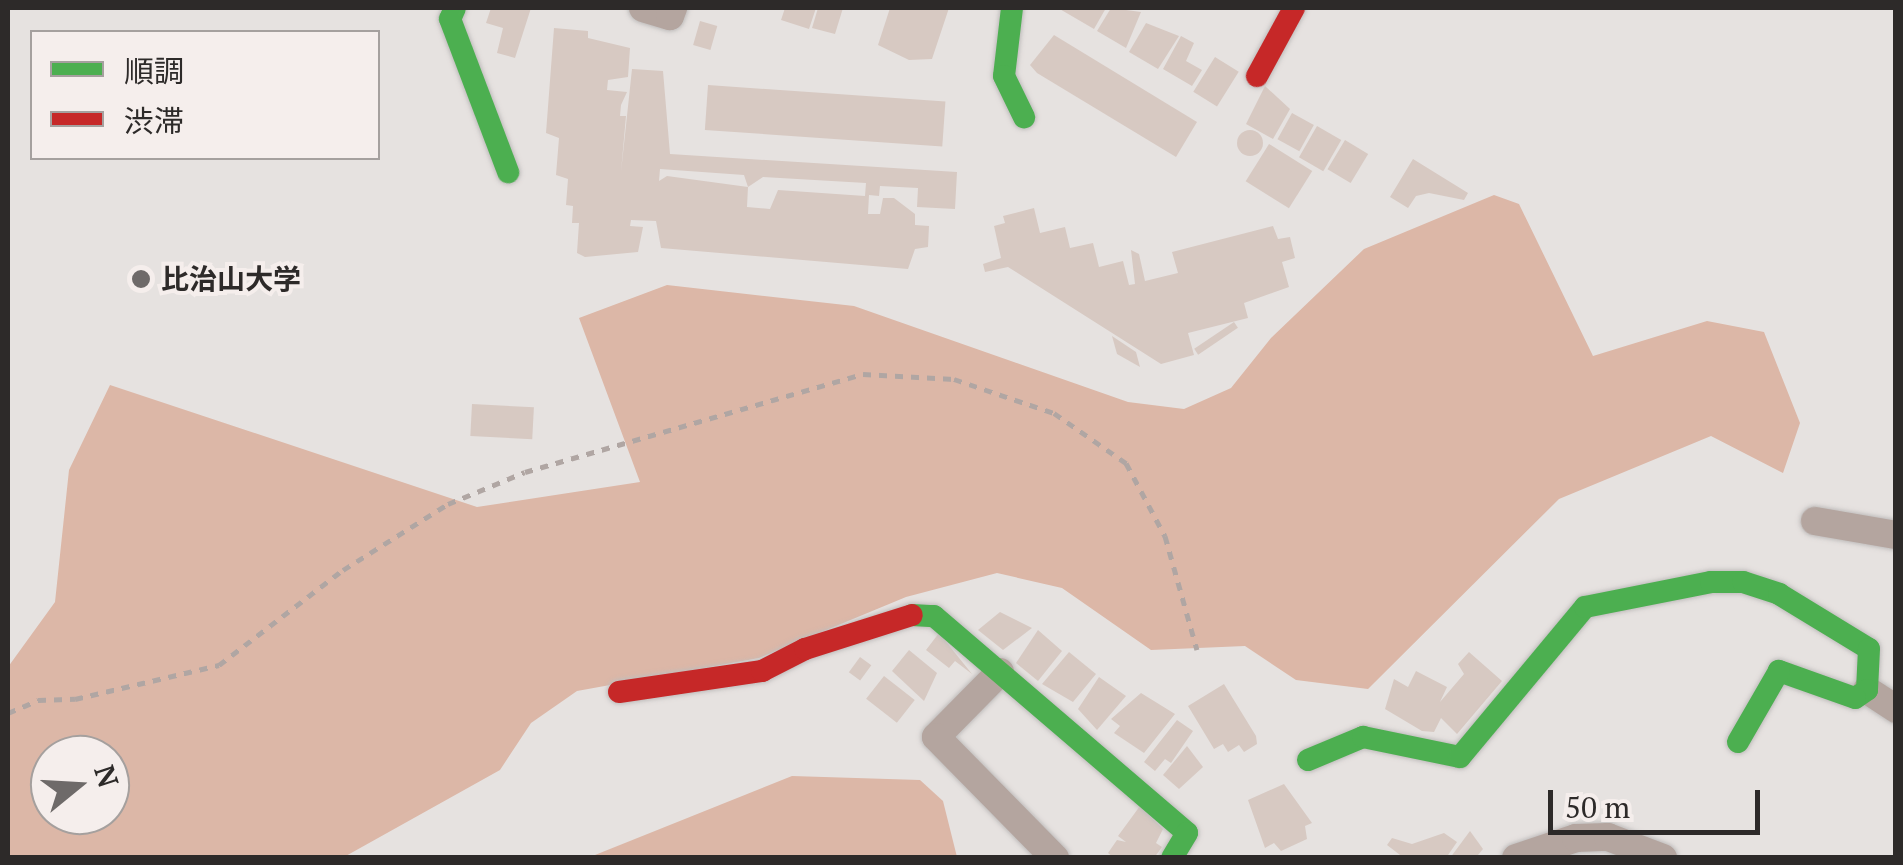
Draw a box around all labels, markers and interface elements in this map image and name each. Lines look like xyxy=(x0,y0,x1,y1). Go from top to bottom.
legend xyxy=(30,30,380,160)
text: 順調 xyxy=(124,51,184,91)
text: 渋滞 xyxy=(124,101,184,141)
place label: 比治山大学 xyxy=(161,262,301,296)
marker: 比治山大学 xyxy=(130,268,152,290)
north arrow xyxy=(30,735,130,835)
text: N xyxy=(86,760,128,792)
scale bar xyxy=(1553,770,1766,832)
text: 50 m xyxy=(1565,787,1630,827)

